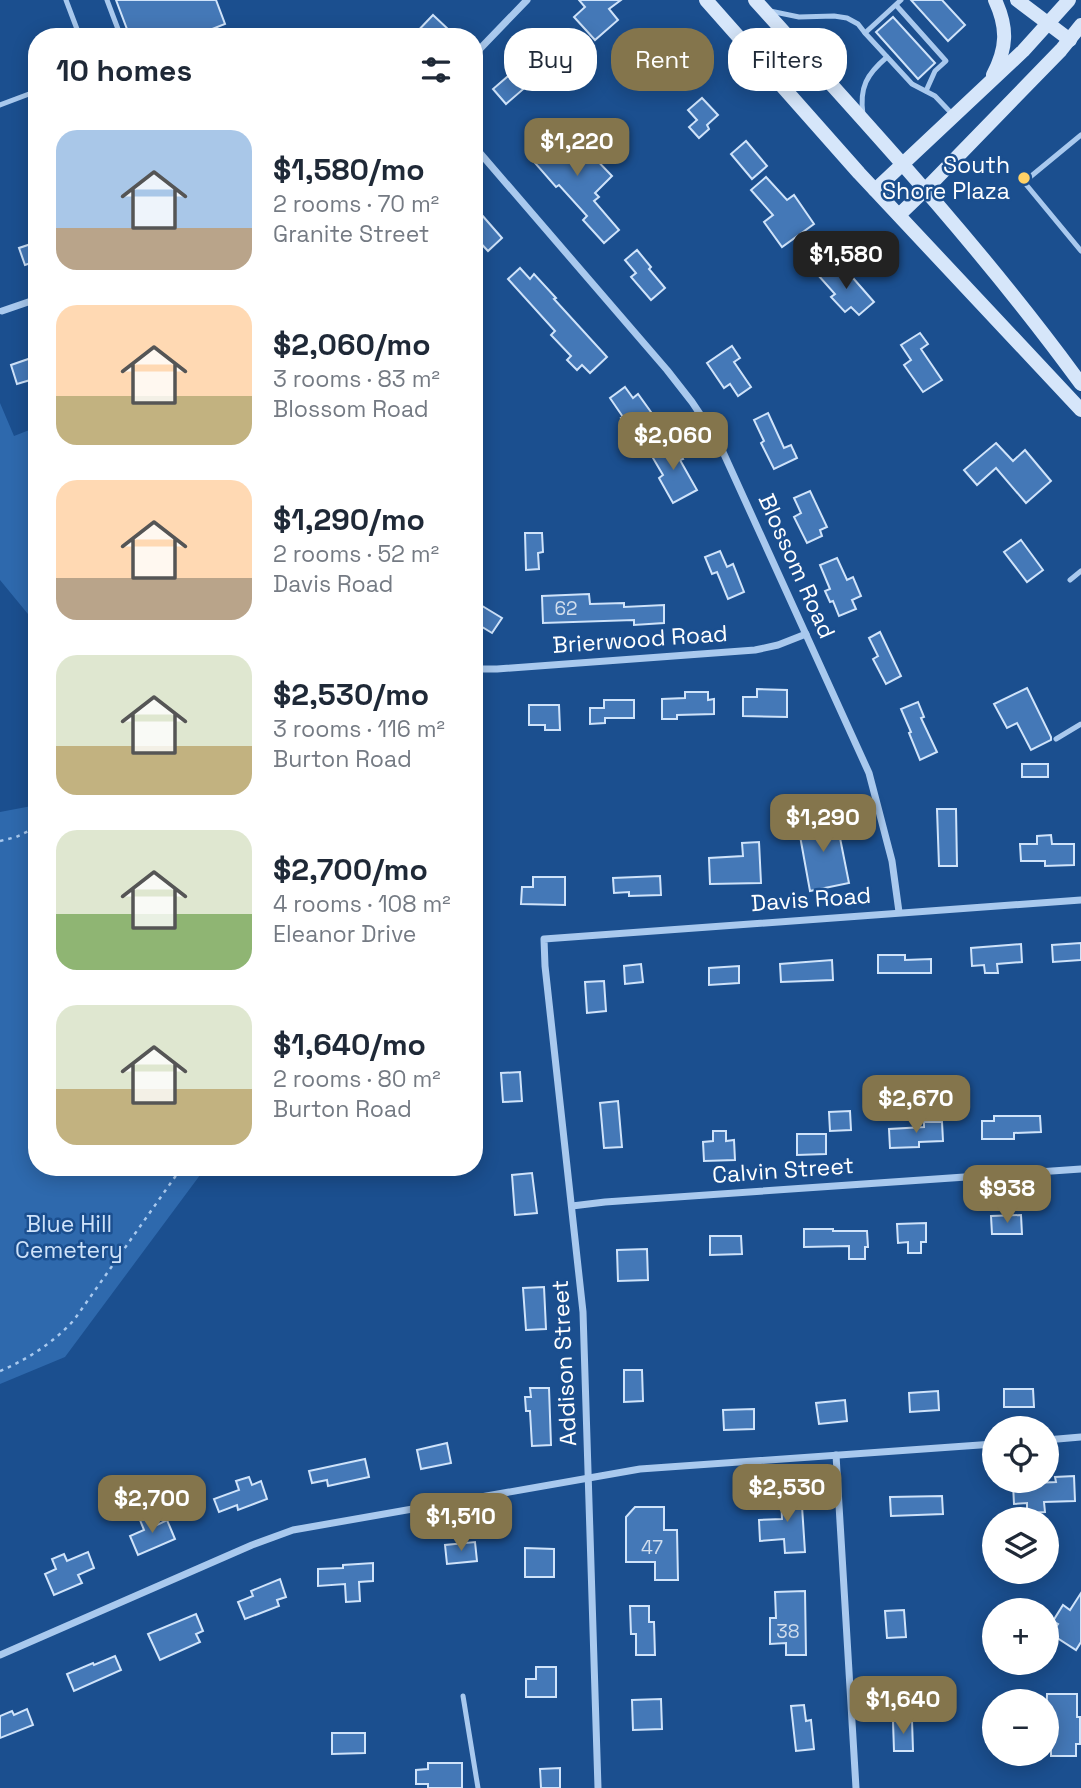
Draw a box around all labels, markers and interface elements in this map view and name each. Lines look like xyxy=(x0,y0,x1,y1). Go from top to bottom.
chip: Buy xyxy=(504,28,597,91)
chip: Rent xyxy=(611,28,714,91)
chip: Filters xyxy=(728,28,847,91)
text: 10 homes xyxy=(56,51,192,90)
icon: filters xyxy=(417,51,455,89)
pin: $1,220 xyxy=(520,118,634,178)
text: $1,220 xyxy=(540,126,614,156)
text: $1,580/mo xyxy=(273,150,425,189)
place label: South Shore Plaza xyxy=(882,150,1010,206)
icon: home xyxy=(112,158,196,242)
marker: South Shore Plaza xyxy=(1016,170,1032,186)
text: 2 rooms · 70 m² xyxy=(273,189,439,219)
text: Granite Street xyxy=(273,219,429,249)
pin: $1,580 xyxy=(789,232,903,291)
text: $1,580 xyxy=(809,239,883,269)
text: $2,060/mo xyxy=(273,325,431,364)
icon: home xyxy=(112,333,196,417)
text: 3 rooms · 83 m² xyxy=(273,364,440,394)
text: Blossom Road xyxy=(273,394,429,424)
pin: $2,060 xyxy=(616,412,730,472)
text: $2,060 xyxy=(634,420,712,450)
street label: Blossom Road xyxy=(752,489,842,643)
text: $1,290/mo xyxy=(273,500,425,539)
icon: home xyxy=(112,508,196,592)
text: 2 rooms · 52 m² xyxy=(273,539,439,569)
text: Davis Road xyxy=(273,569,393,599)
house number: 62 xyxy=(554,596,578,621)
street label: Brierwood Road xyxy=(551,618,729,660)
text: $2,530/mo xyxy=(273,675,429,714)
icon: home xyxy=(112,683,196,767)
text: 3 rooms · 116 m² xyxy=(273,714,445,744)
text: Burton Road xyxy=(273,744,412,774)
pin: $1,290 xyxy=(766,794,880,854)
text: $1,290 xyxy=(786,802,860,832)
text: $2,700/mo xyxy=(273,850,428,889)
icon: home xyxy=(112,858,196,942)
street label: Davis Road xyxy=(750,880,872,918)
text: 4 rooms · 108 m² xyxy=(273,889,451,919)
text: Eleanor Drive xyxy=(273,919,416,949)
text: $1,640/mo xyxy=(273,1025,426,1064)
icon: home xyxy=(112,1033,196,1117)
text: 2 rooms · 80 m² xyxy=(273,1064,441,1094)
pin: $2,670 xyxy=(859,1076,973,1135)
text: $2,670 xyxy=(878,1083,954,1113)
text: Burton Road xyxy=(273,1094,412,1124)
street label: Calvin Street xyxy=(711,1150,855,1190)
pin: $938 xyxy=(966,1166,1048,1225)
text: $938 xyxy=(979,1173,1035,1203)
park label: Blue Hill Cemetery xyxy=(15,1209,123,1265)
street label: Addison Street xyxy=(545,1279,583,1447)
map controls xyxy=(982,1416,1059,1766)
button: locate xyxy=(982,1416,1059,1493)
pin: $2,530 xyxy=(730,1464,844,1524)
text: $2,530 xyxy=(748,1472,826,1502)
pin: $2,700 xyxy=(95,1476,209,1535)
text: $2,700 xyxy=(114,1483,190,1513)
pin: $1,510 xyxy=(404,1494,518,1553)
text: $1,510 xyxy=(426,1501,496,1531)
button: layers xyxy=(982,1507,1059,1584)
house number: 47 xyxy=(641,1535,663,1560)
button: + xyxy=(982,1598,1059,1675)
house number: 38 xyxy=(776,1619,800,1644)
pin: $1,640 xyxy=(846,1676,960,1736)
text: $1,640 xyxy=(866,1684,940,1714)
button: − xyxy=(982,1689,1059,1766)

